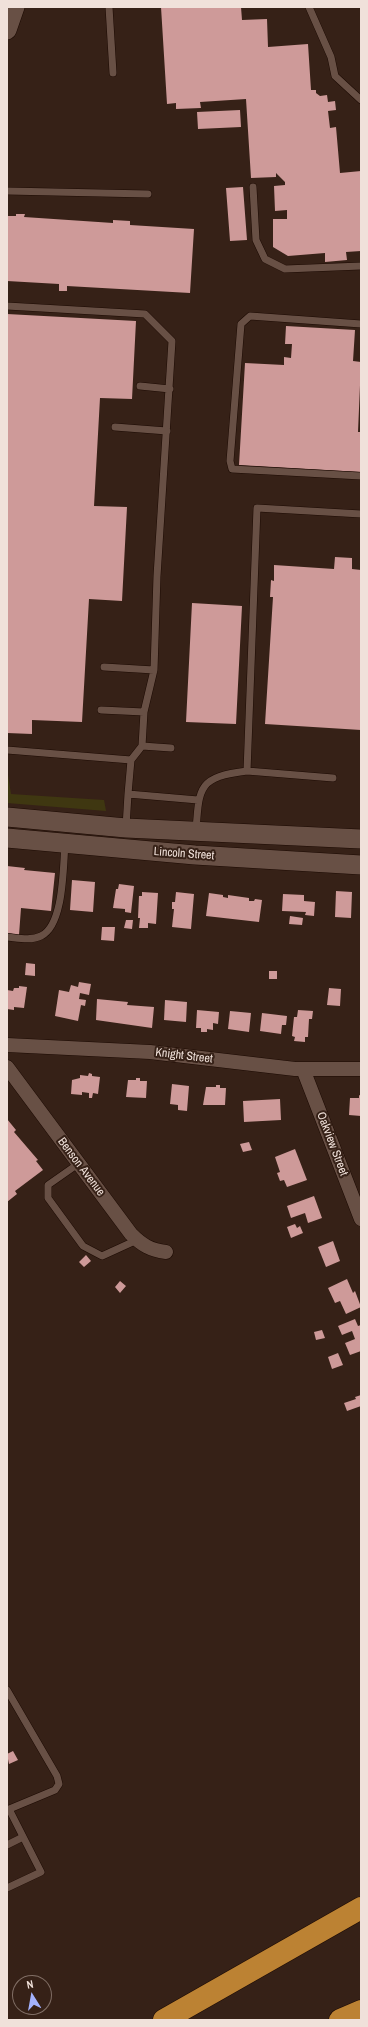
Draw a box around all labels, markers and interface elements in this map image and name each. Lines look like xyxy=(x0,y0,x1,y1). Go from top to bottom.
street label: Lincoln Street xyxy=(153,845,215,863)
street label: Knight Street xyxy=(155,1045,213,1067)
street label: Oakview Street xyxy=(313,1110,351,1178)
street label: Benson Avenue xyxy=(54,1135,108,1199)
north arrow xyxy=(12,1975,52,2015)
text: N xyxy=(25,1977,34,1992)

